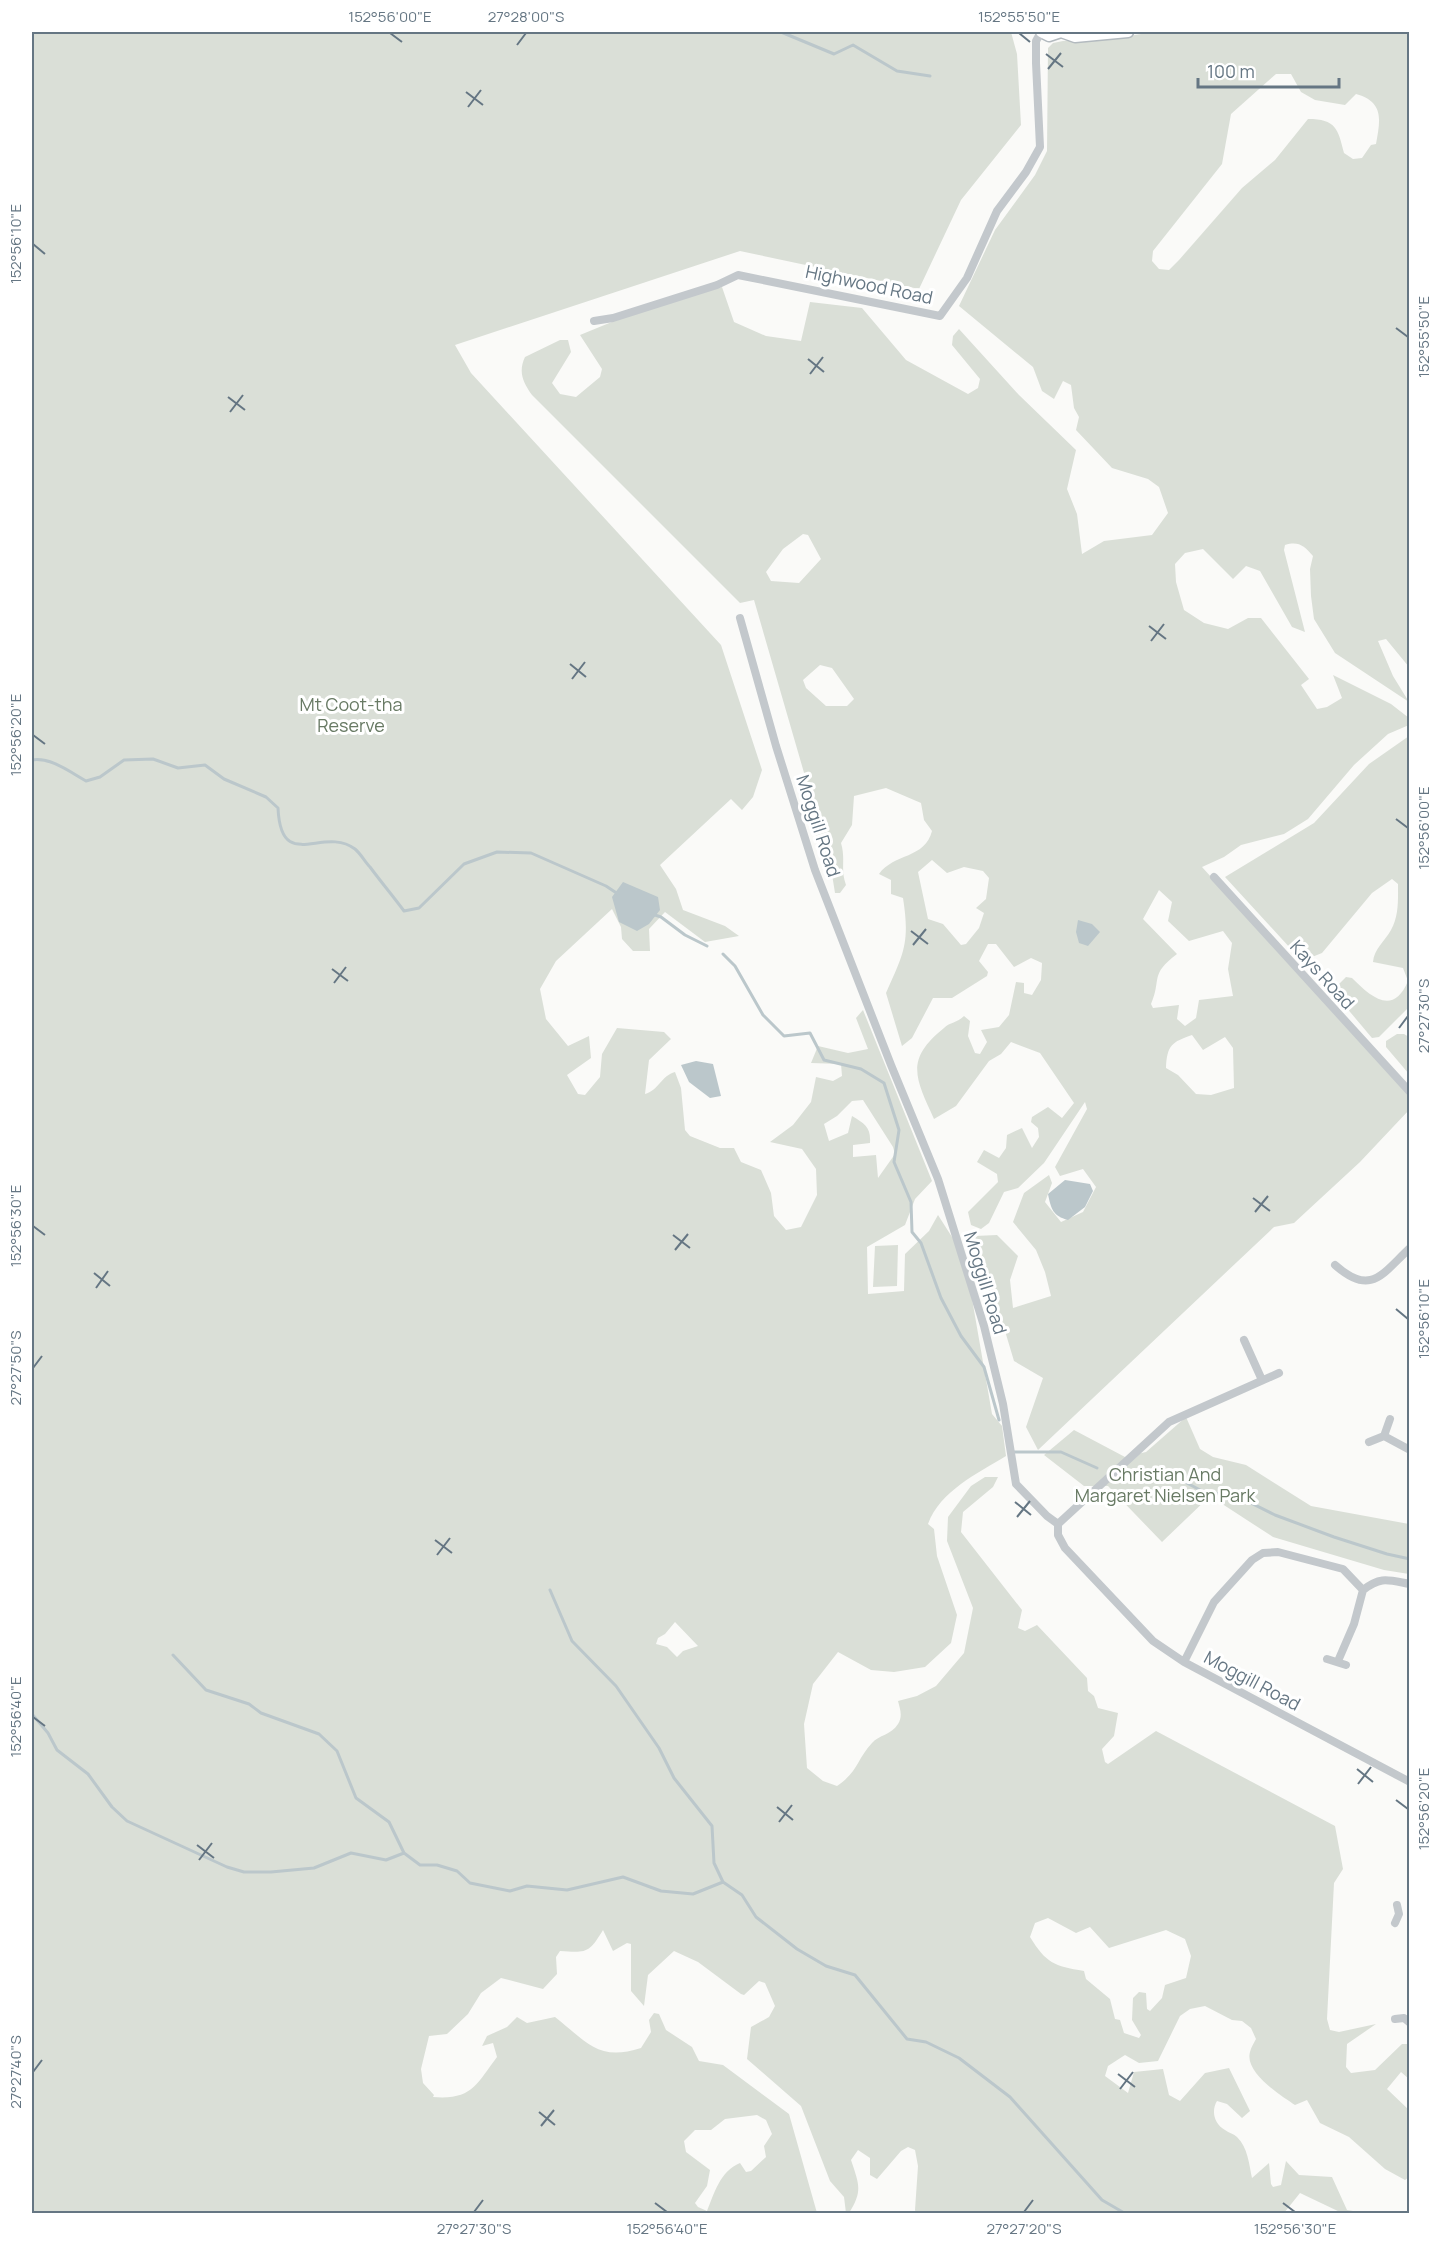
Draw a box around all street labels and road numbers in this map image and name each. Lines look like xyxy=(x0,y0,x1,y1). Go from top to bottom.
street label: Highwood Road xyxy=(803,259,935,309)
street label: Moggill Road xyxy=(791,772,847,880)
street label: Kays Road xyxy=(1285,935,1360,1014)
street label: Moggill Road xyxy=(959,1229,1013,1337)
street label: Moggill Road xyxy=(1200,1645,1305,1716)

